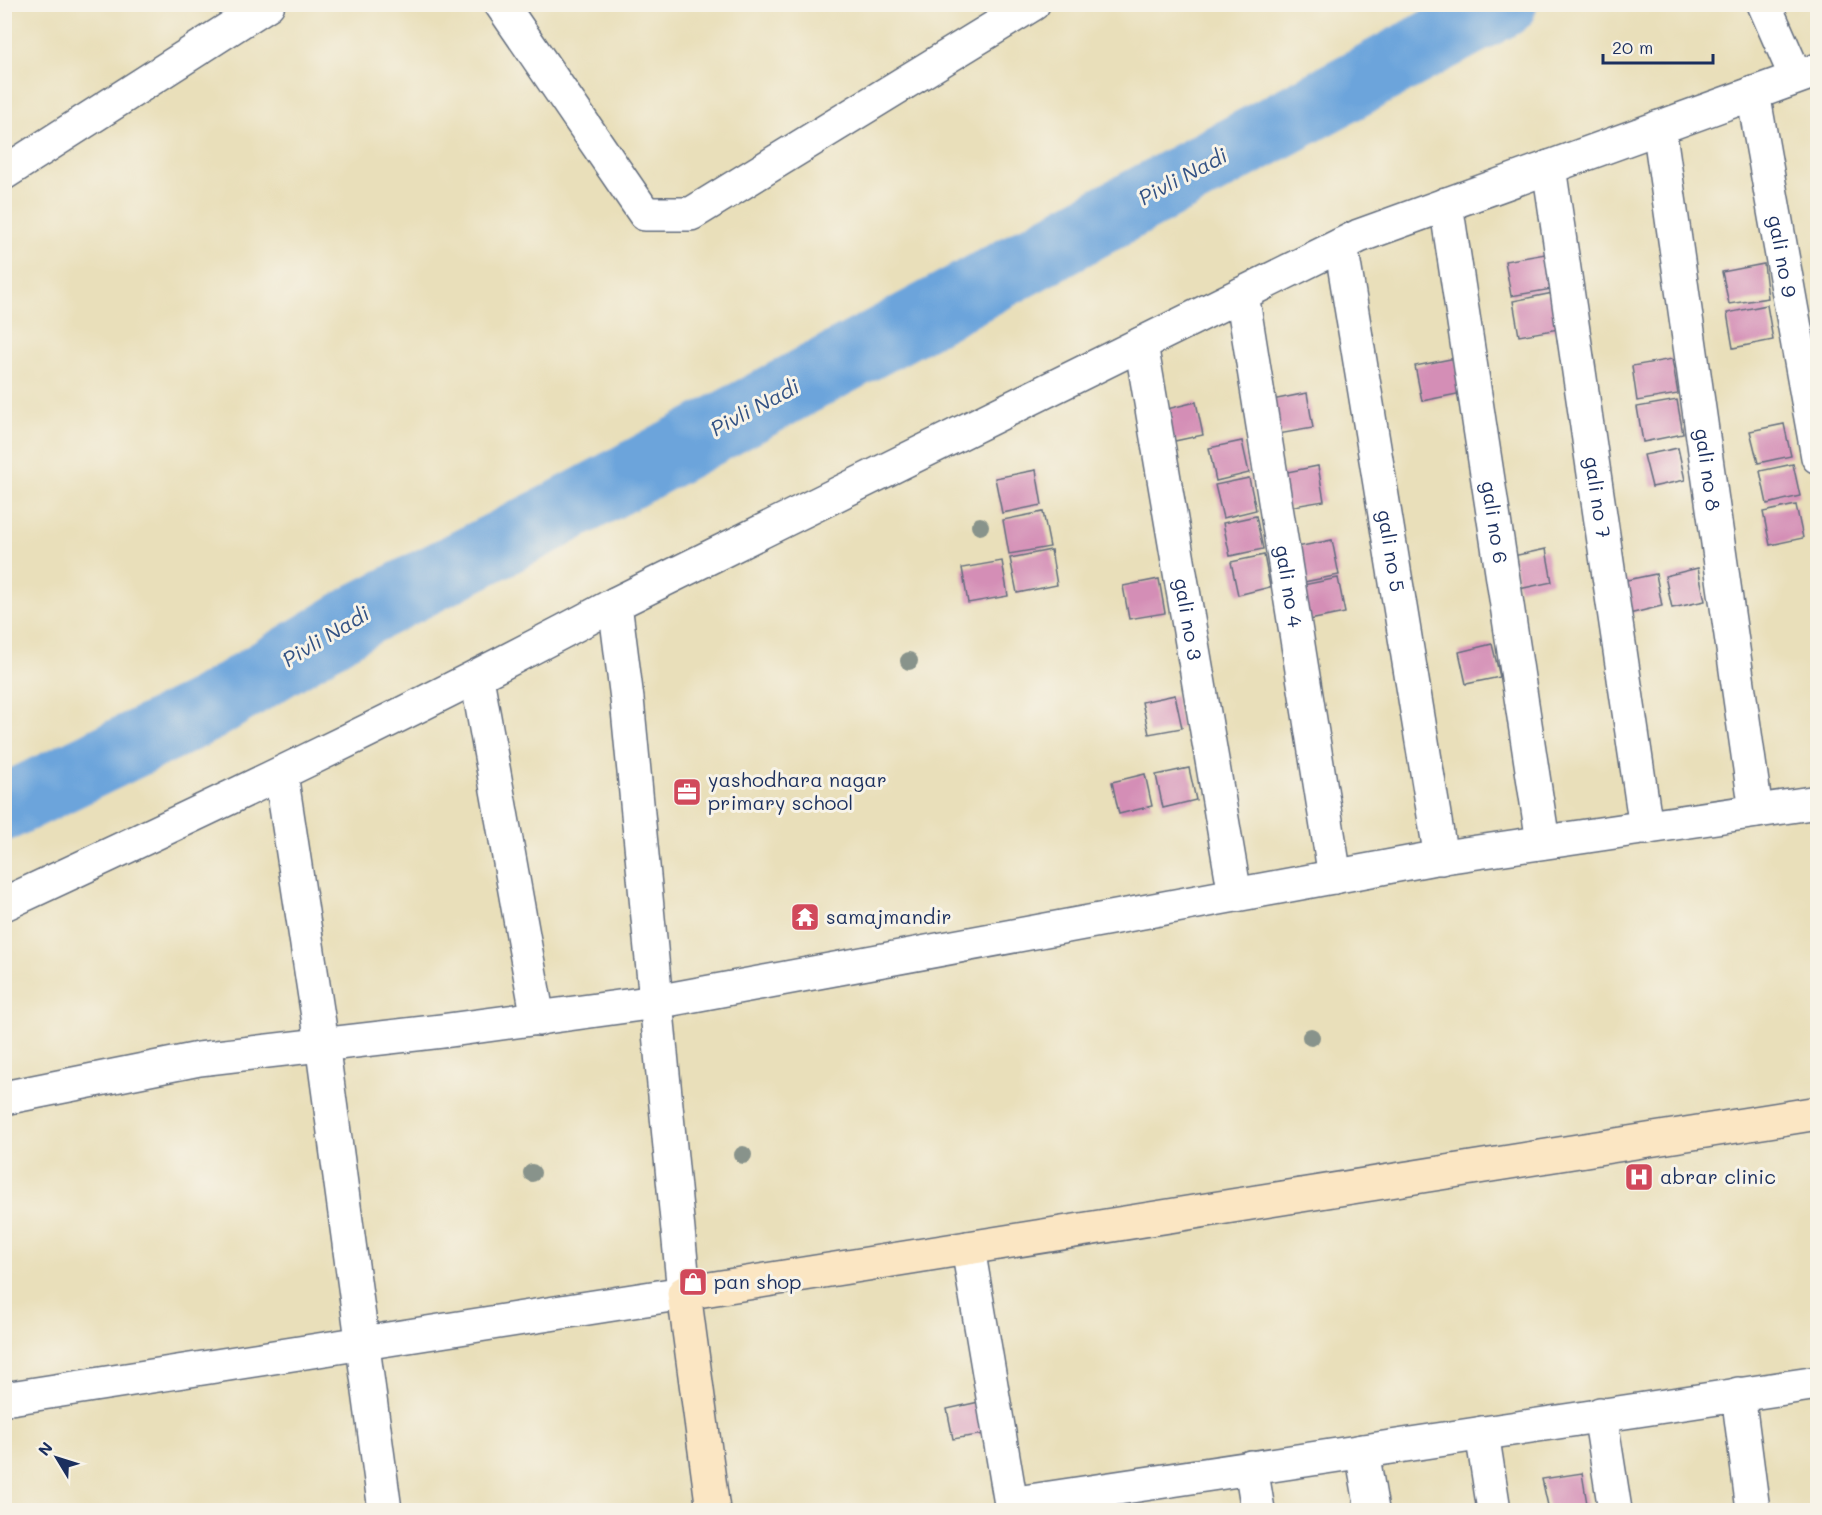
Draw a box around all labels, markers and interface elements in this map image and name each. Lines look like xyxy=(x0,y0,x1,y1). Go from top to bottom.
scale bar xyxy=(1603,27,1712,65)
text: 20 m xyxy=(1612,35,1653,59)
water label: Pivli Nadi xyxy=(1133,141,1232,210)
street label: gali no 9 xyxy=(1763,213,1803,299)
water label: Pivli Nadi xyxy=(705,372,804,441)
street label: gali no 8 xyxy=(1690,426,1727,512)
street label: gali no 7 xyxy=(1580,455,1617,540)
street label: gali no 6 xyxy=(1476,479,1514,565)
street label: gali no 5 xyxy=(1372,508,1411,594)
street label: gali no 4 xyxy=(1270,543,1309,629)
street label: gali no 3 xyxy=(1169,576,1209,662)
water label: Pivli Nadi xyxy=(277,599,374,672)
place label: yashodhara nagar primary school xyxy=(708,766,887,815)
office icon: yashodhara nagar primary school xyxy=(671,776,703,808)
temple icon: samajmandir xyxy=(789,901,821,933)
place label: samajmandir xyxy=(826,903,952,929)
hospital icon: abrar clinic xyxy=(1623,1161,1655,1193)
place label: abrar clinic xyxy=(1660,1163,1776,1189)
shop icon: pan shop xyxy=(677,1266,709,1298)
place label: pan shop xyxy=(714,1268,801,1294)
north arrow xyxy=(27,1428,87,1488)
text: N xyxy=(33,1437,57,1460)

